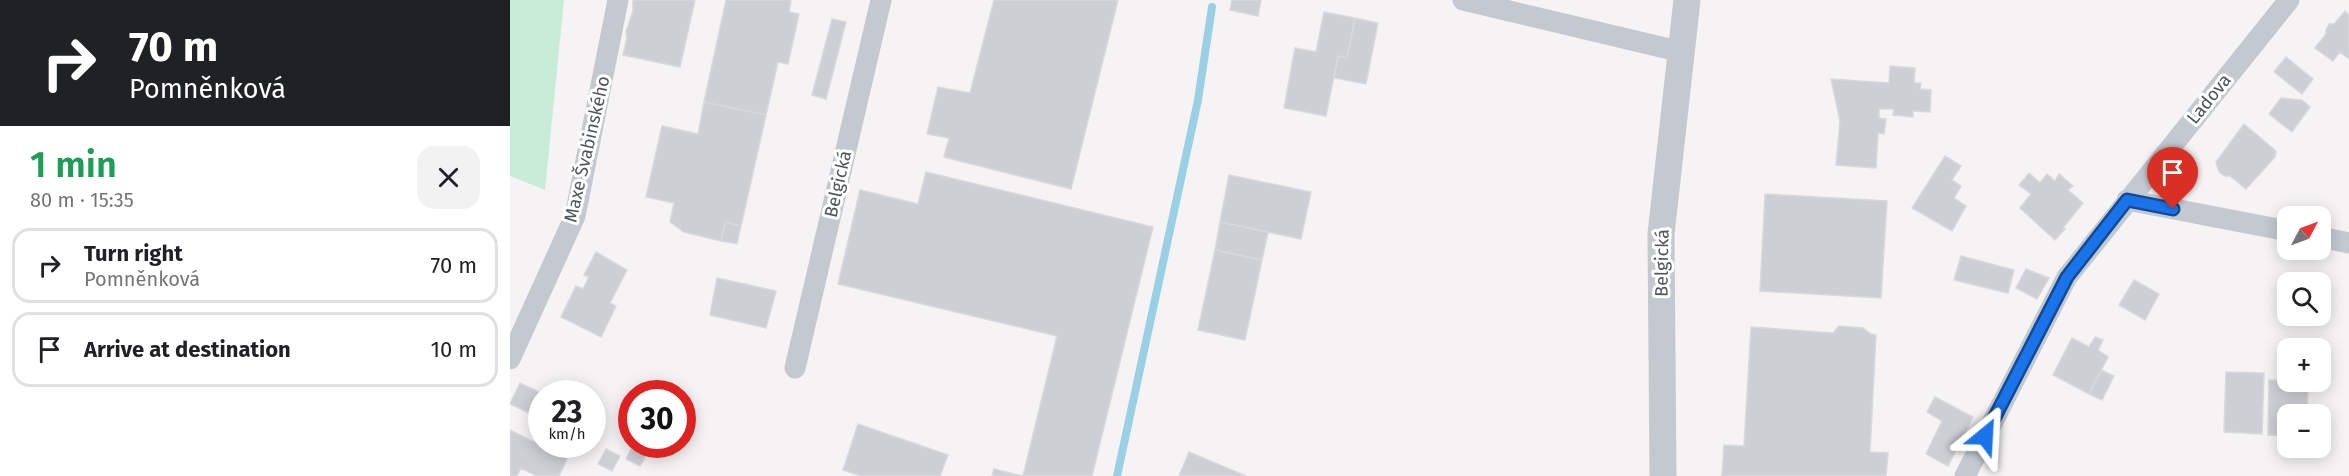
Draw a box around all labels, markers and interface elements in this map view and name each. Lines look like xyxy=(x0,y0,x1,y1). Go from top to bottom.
text: 70 m xyxy=(129,22,218,72)
icon: right xyxy=(30,24,108,102)
street label: Ladova xyxy=(2182,69,2236,129)
text: Pomněnková xyxy=(129,73,286,105)
street label: Maxe Švabinského xyxy=(559,74,615,224)
text: 1 min xyxy=(30,143,117,187)
button: close xyxy=(417,146,480,209)
pin xyxy=(2147,147,2198,209)
street label: Belgická xyxy=(820,148,856,220)
icon: arrive xyxy=(2156,156,2189,189)
text: 80 m · 15:35 xyxy=(30,188,134,212)
north arrow xyxy=(2277,206,2331,260)
map controls xyxy=(2277,206,2331,458)
street label: Belgická xyxy=(1650,229,1674,297)
text: Turn right xyxy=(84,240,183,267)
icon: right xyxy=(33,249,66,282)
text: 70 m xyxy=(431,252,477,279)
text: Pomněnková xyxy=(84,267,200,291)
button: search xyxy=(2277,272,2331,326)
icon: arrive xyxy=(33,333,66,366)
text: Arrive at destination xyxy=(84,336,291,363)
text: 10 m xyxy=(431,336,477,363)
button: + xyxy=(2277,338,2331,392)
speed limit sign: 30 xyxy=(618,380,696,458)
text: 23 xyxy=(552,394,582,430)
position arrow xyxy=(1953,404,2017,468)
button: − xyxy=(2277,404,2331,458)
text: km/h xyxy=(548,425,586,443)

